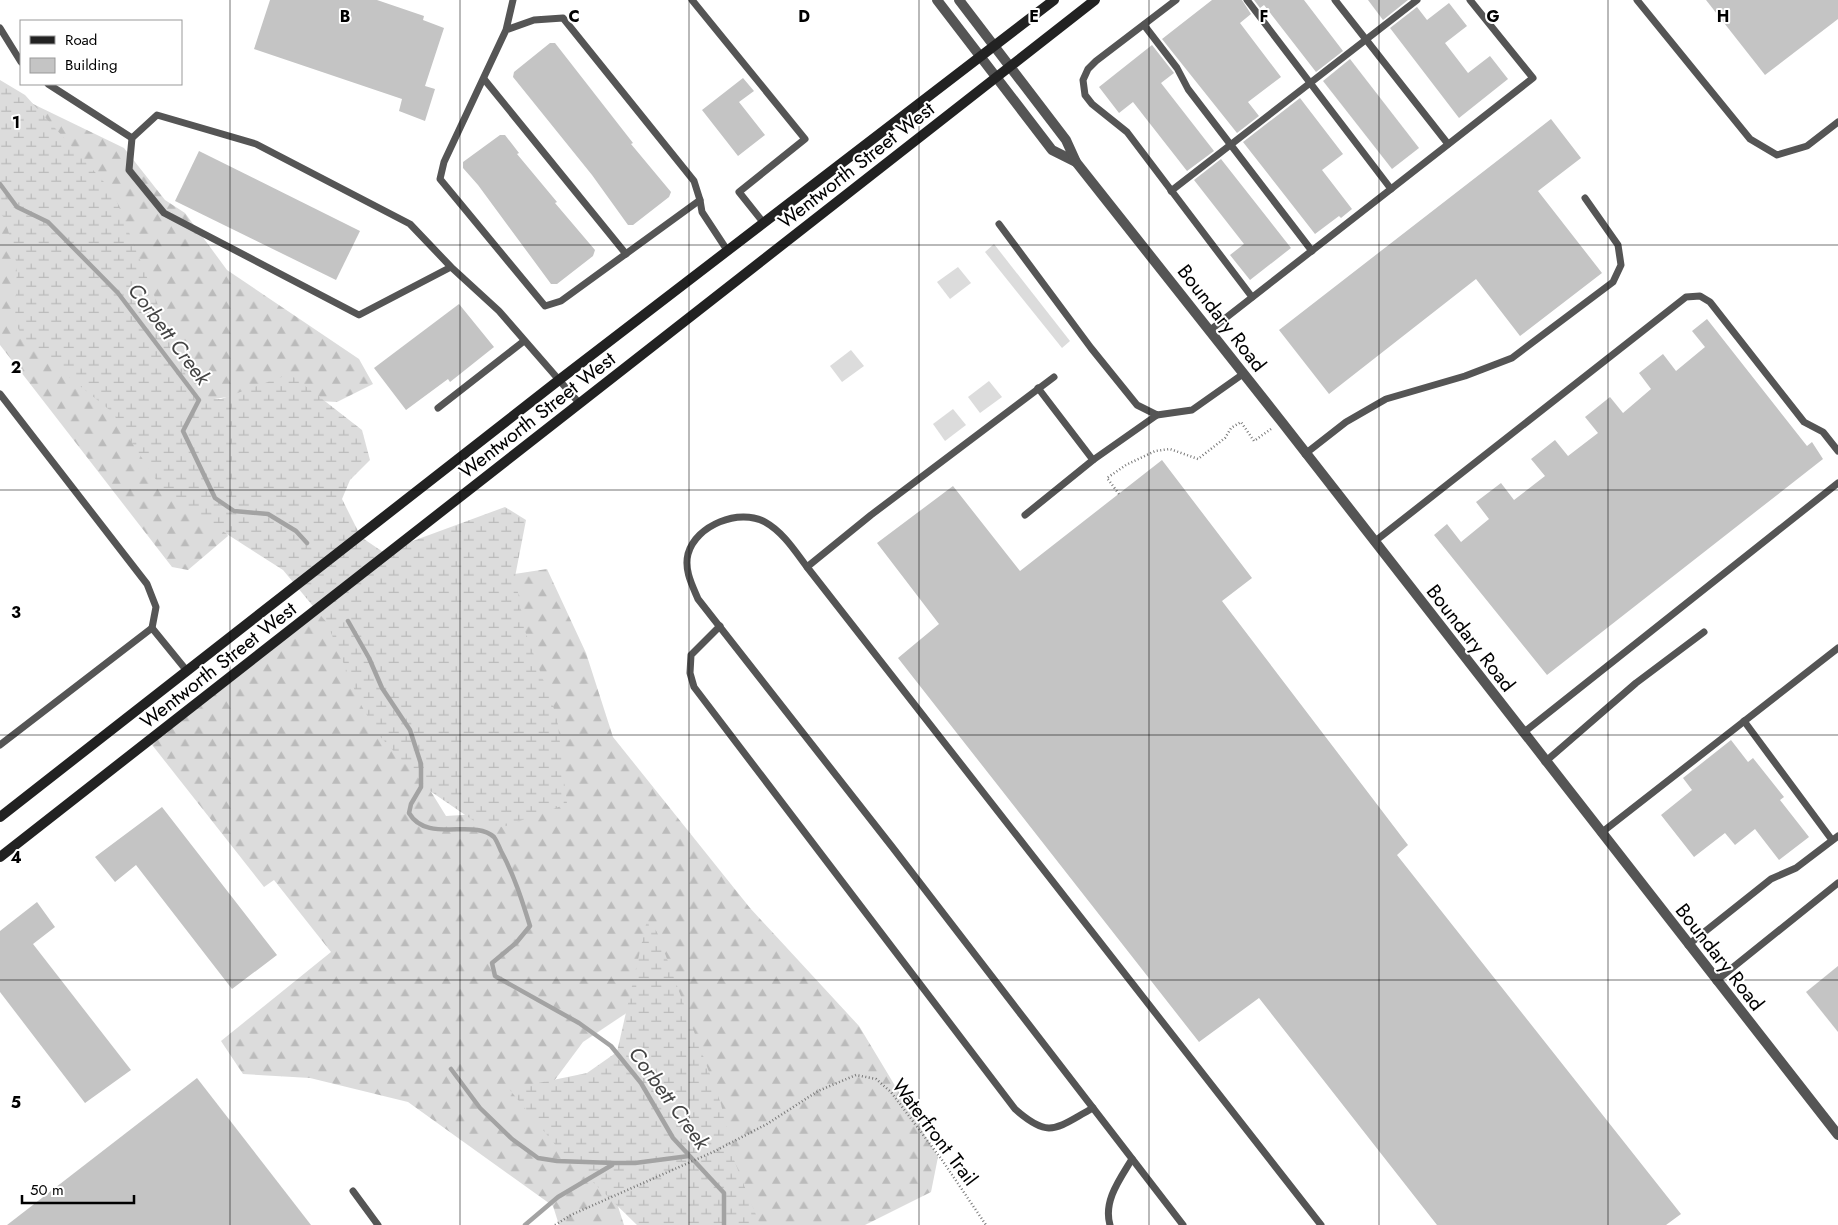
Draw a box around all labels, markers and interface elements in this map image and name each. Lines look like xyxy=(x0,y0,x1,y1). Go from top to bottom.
text: B xyxy=(340,5,350,28)
text: C xyxy=(568,5,580,28)
text: D xyxy=(798,5,810,28)
text: E xyxy=(1029,5,1039,28)
text: F xyxy=(1260,5,1268,28)
text: G xyxy=(1486,5,1500,28)
text: H xyxy=(1717,5,1729,28)
legend xyxy=(20,20,182,85)
text: Road xyxy=(65,29,97,51)
text: Building xyxy=(65,54,117,76)
street label: Wentworth Street West xyxy=(772,95,941,236)
text: 1 xyxy=(12,111,20,134)
street label: Boundary Road xyxy=(1170,258,1273,378)
water label: Corbett Creek xyxy=(121,277,218,392)
street label: Wentworth Street West xyxy=(453,345,622,486)
text: 2 xyxy=(11,356,21,379)
street label: Boundary Road xyxy=(1419,578,1522,698)
street label: Wentworth Street West xyxy=(134,595,303,736)
text: 3 xyxy=(11,601,21,624)
text: 4 xyxy=(10,846,22,869)
street label: Boundary Road xyxy=(1668,897,1771,1017)
water label: Corbett Creek xyxy=(621,1040,717,1157)
street label: Waterfront Trail xyxy=(885,1073,985,1192)
text: 5 xyxy=(11,1091,21,1114)
scale bar xyxy=(22,1172,135,1204)
text: 50 m xyxy=(30,1179,64,1201)

